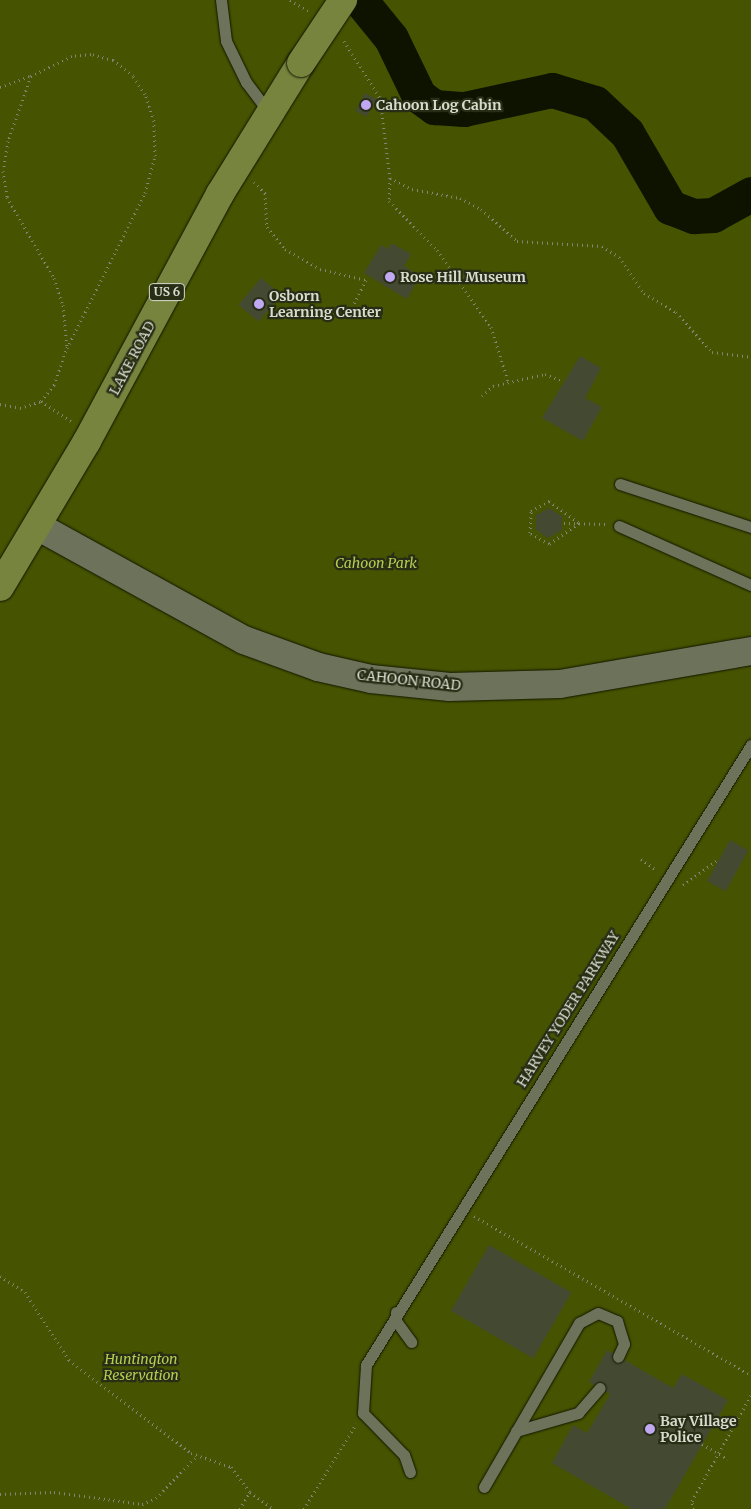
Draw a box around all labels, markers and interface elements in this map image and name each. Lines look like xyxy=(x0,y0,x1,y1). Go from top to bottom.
place label: Cahoon Log Cabin xyxy=(376,97,502,113)
marker: Cahoon Log Cabin xyxy=(360,99,372,111)
place label: Rose Hill Museum xyxy=(400,269,526,285)
marker: Rose Hill Museum xyxy=(384,271,396,283)
road number: US 6 xyxy=(148,282,186,302)
place label: Osborn Learning Center xyxy=(269,288,381,321)
marker: Osborn Learning Center xyxy=(253,298,265,310)
street label: LAKE ROAD xyxy=(106,318,158,398)
park label: Cahoon Park xyxy=(335,555,417,571)
street label: CAHOON ROAD xyxy=(356,666,462,694)
street label: HARVEY YODER PARKWAY xyxy=(513,928,623,1090)
park label: Huntington Reservation xyxy=(103,1351,179,1384)
place label: Bay Village Police xyxy=(660,1413,737,1445)
marker: Bay Village Police xyxy=(644,1423,656,1435)

